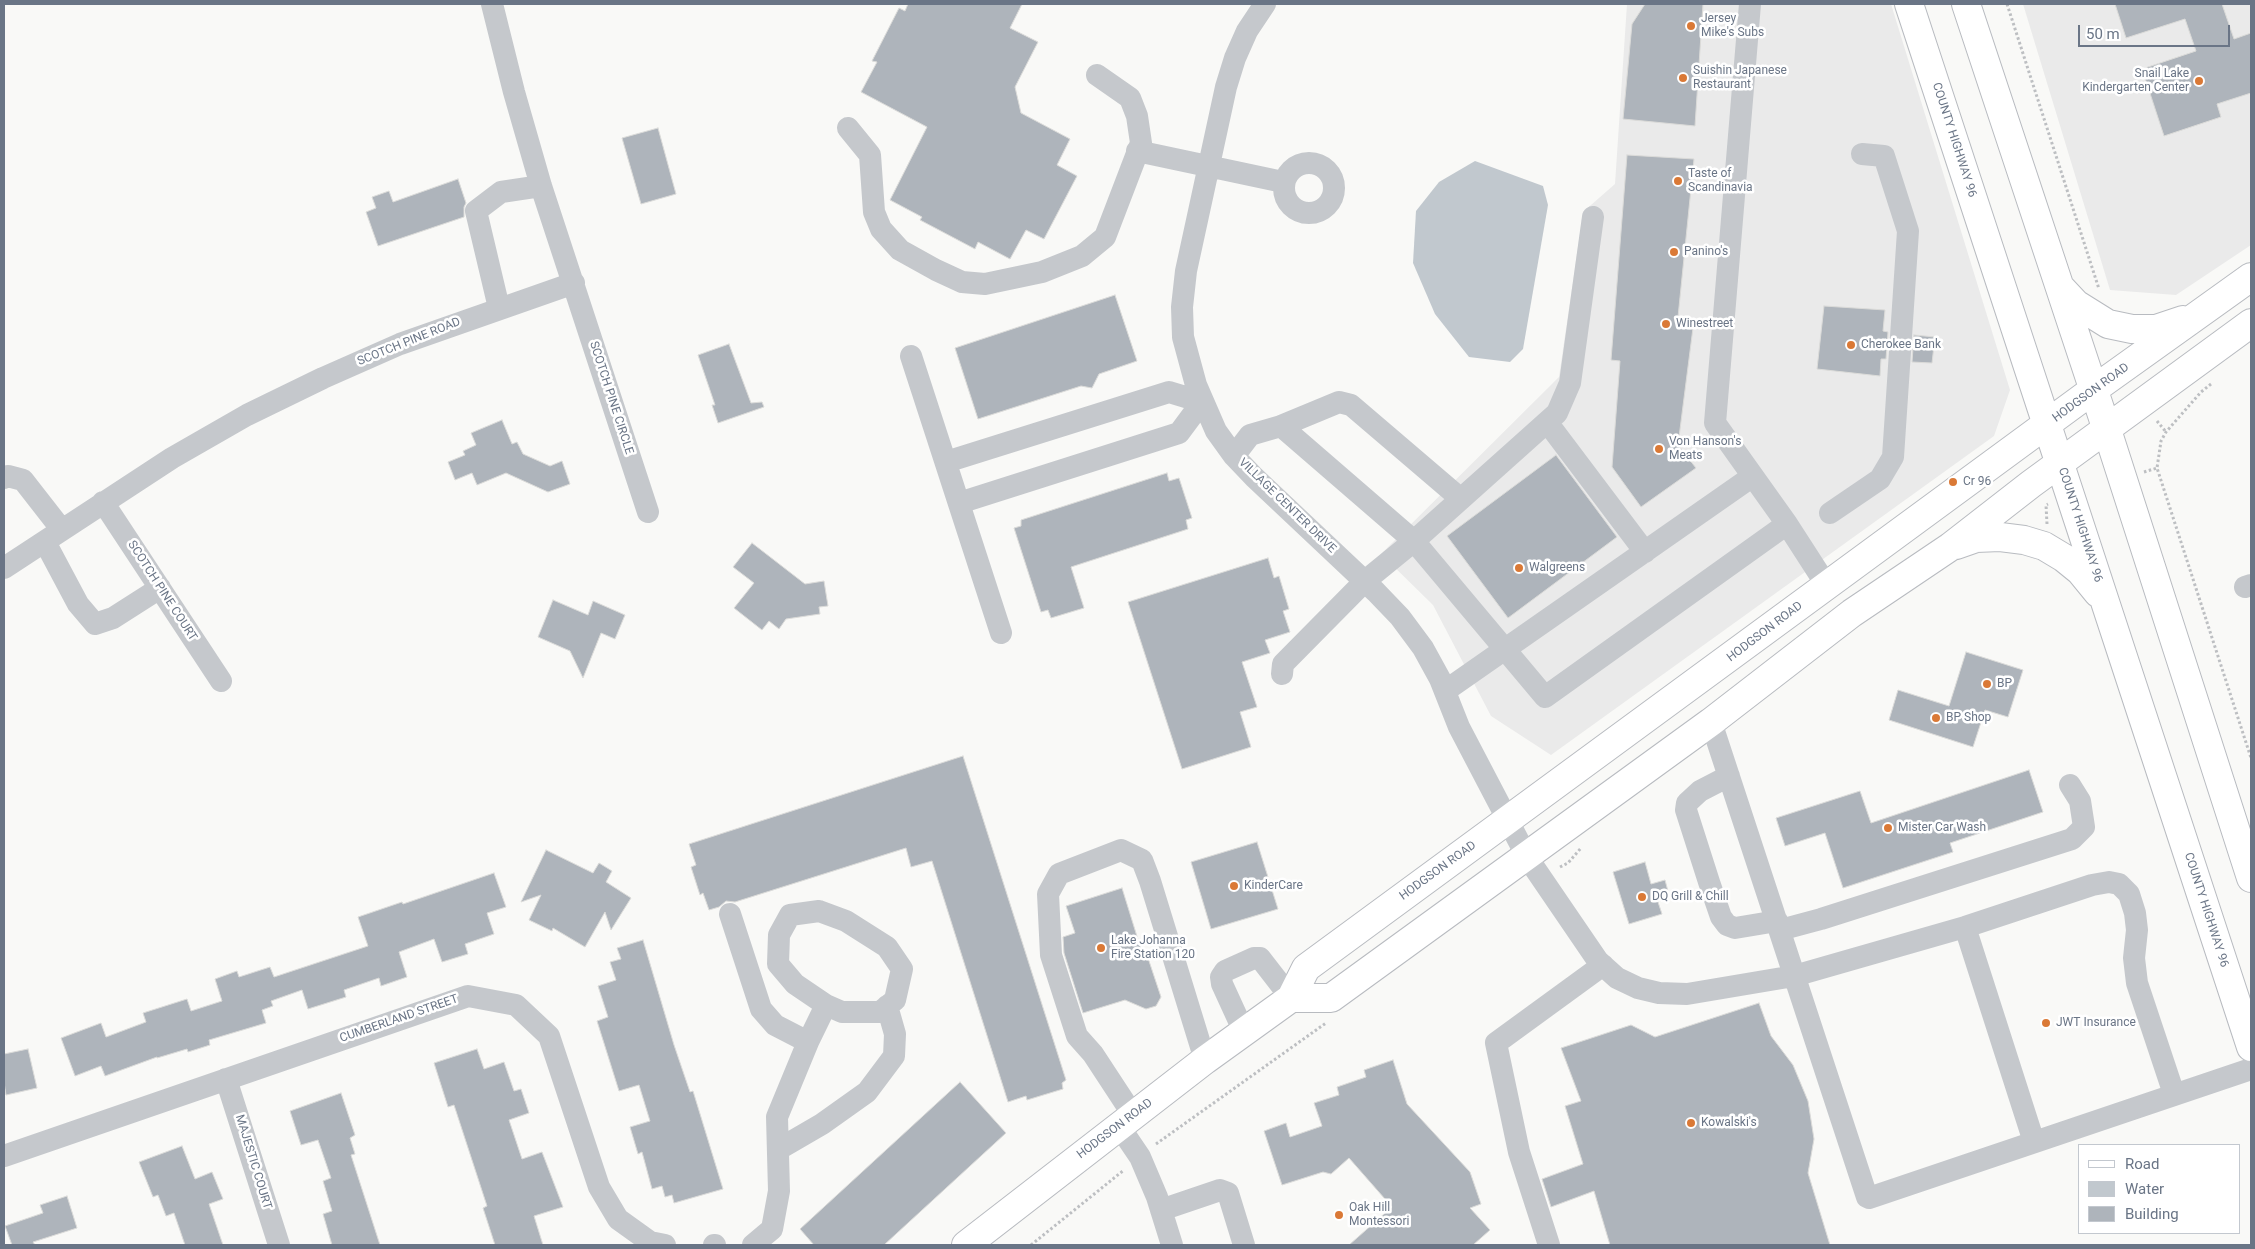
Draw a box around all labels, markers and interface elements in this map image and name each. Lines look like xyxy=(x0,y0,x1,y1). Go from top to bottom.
place label: Jersey Mike's Subs xyxy=(1701,12,1764,40)
scale bar xyxy=(2080,15,2232,47)
marker: Jersey Mike's Subs xyxy=(1685,20,1697,32)
text: 50 m xyxy=(2086,25,2120,43)
place label: Suishin Japanese Restaurant xyxy=(1693,64,1787,92)
place label: Snail Lake Kindergarten Center xyxy=(2082,67,2189,95)
marker: Suishin Japanese Restaurant xyxy=(1677,72,1689,84)
marker: Snail Lake Kindergarten Center xyxy=(2193,75,2205,87)
street label: COUNTY HIGHWAY 96 xyxy=(1929,81,1979,199)
place label: Taste of Scandinavia xyxy=(1688,167,1753,195)
marker: Taste of Scandinavia xyxy=(1672,175,1684,187)
place label: Panino's xyxy=(1684,245,1728,259)
marker: Panino's xyxy=(1668,246,1680,258)
street label: SCOTCH PINE ROAD xyxy=(355,315,463,369)
place label: Winestreet xyxy=(1676,317,1733,331)
marker: Winestreet xyxy=(1660,318,1672,330)
place label: Cherokee Bank xyxy=(1861,338,1941,352)
marker: Cherokee Bank xyxy=(1845,339,1857,351)
street label: SCOTCH PINE CIRCLE xyxy=(586,340,636,456)
street label: HODGSON ROAD xyxy=(2050,360,2132,426)
place label: Von Hanson's Meats xyxy=(1669,435,1741,463)
marker: Von Hanson's Meats xyxy=(1653,443,1665,455)
street label: VILLAGE CENTER DRIVE xyxy=(1235,456,1339,556)
street label: COUNTY HIGHWAY 96 xyxy=(2055,466,2105,584)
place label: Cr 96 xyxy=(1963,475,1991,489)
marker: Cr 96 xyxy=(1947,476,1959,488)
street label: SCOTCH PINE COURT xyxy=(124,538,200,644)
place label: Walgreens xyxy=(1529,561,1585,575)
marker: Walgreens xyxy=(1513,562,1525,574)
street label: HODGSON ROAD xyxy=(1724,599,1806,665)
place label: BP xyxy=(1997,677,2012,691)
marker: BP xyxy=(1981,678,1993,690)
place label: BP Shop xyxy=(1946,711,1991,725)
marker: BP Shop xyxy=(1930,712,1942,724)
place label: Mister Car Wash xyxy=(1898,821,1986,835)
marker: Mister Car Wash xyxy=(1882,822,1894,834)
street label: HODGSON ROAD xyxy=(1397,838,1479,904)
street label: COUNTY HIGHWAY 96 xyxy=(2181,851,2231,969)
place label: KinderCare xyxy=(1244,879,1303,893)
marker: KinderCare xyxy=(1228,880,1240,892)
place label: DQ Grill & Chill xyxy=(1652,890,1729,904)
marker: DQ Grill & Chill xyxy=(1636,891,1648,903)
place label: Lake Johanna Fire Station 120 xyxy=(1111,934,1195,962)
marker: Lake Johanna Fire Station 120 xyxy=(1095,942,1107,954)
street label: CUMBERLAND STREET xyxy=(338,992,460,1046)
place label: JWT Insurance xyxy=(2056,1016,2136,1030)
marker: JWT Insurance xyxy=(2040,1017,2052,1029)
street label: HODGSON ROAD xyxy=(1074,1096,1156,1162)
street label: MAJESTIC COURT xyxy=(232,1113,274,1211)
place label: Kowalski's xyxy=(1701,1116,1757,1130)
marker: Kowalski's xyxy=(1685,1117,1697,1129)
legend xyxy=(2078,1144,2240,1234)
text: Road xyxy=(2125,1155,2159,1173)
text: Water xyxy=(2125,1180,2164,1198)
place label: Oak Hill Montessori xyxy=(1349,1201,1409,1229)
text: Building xyxy=(2125,1205,2179,1223)
marker: Oak Hill Montessori xyxy=(1333,1209,1345,1221)

